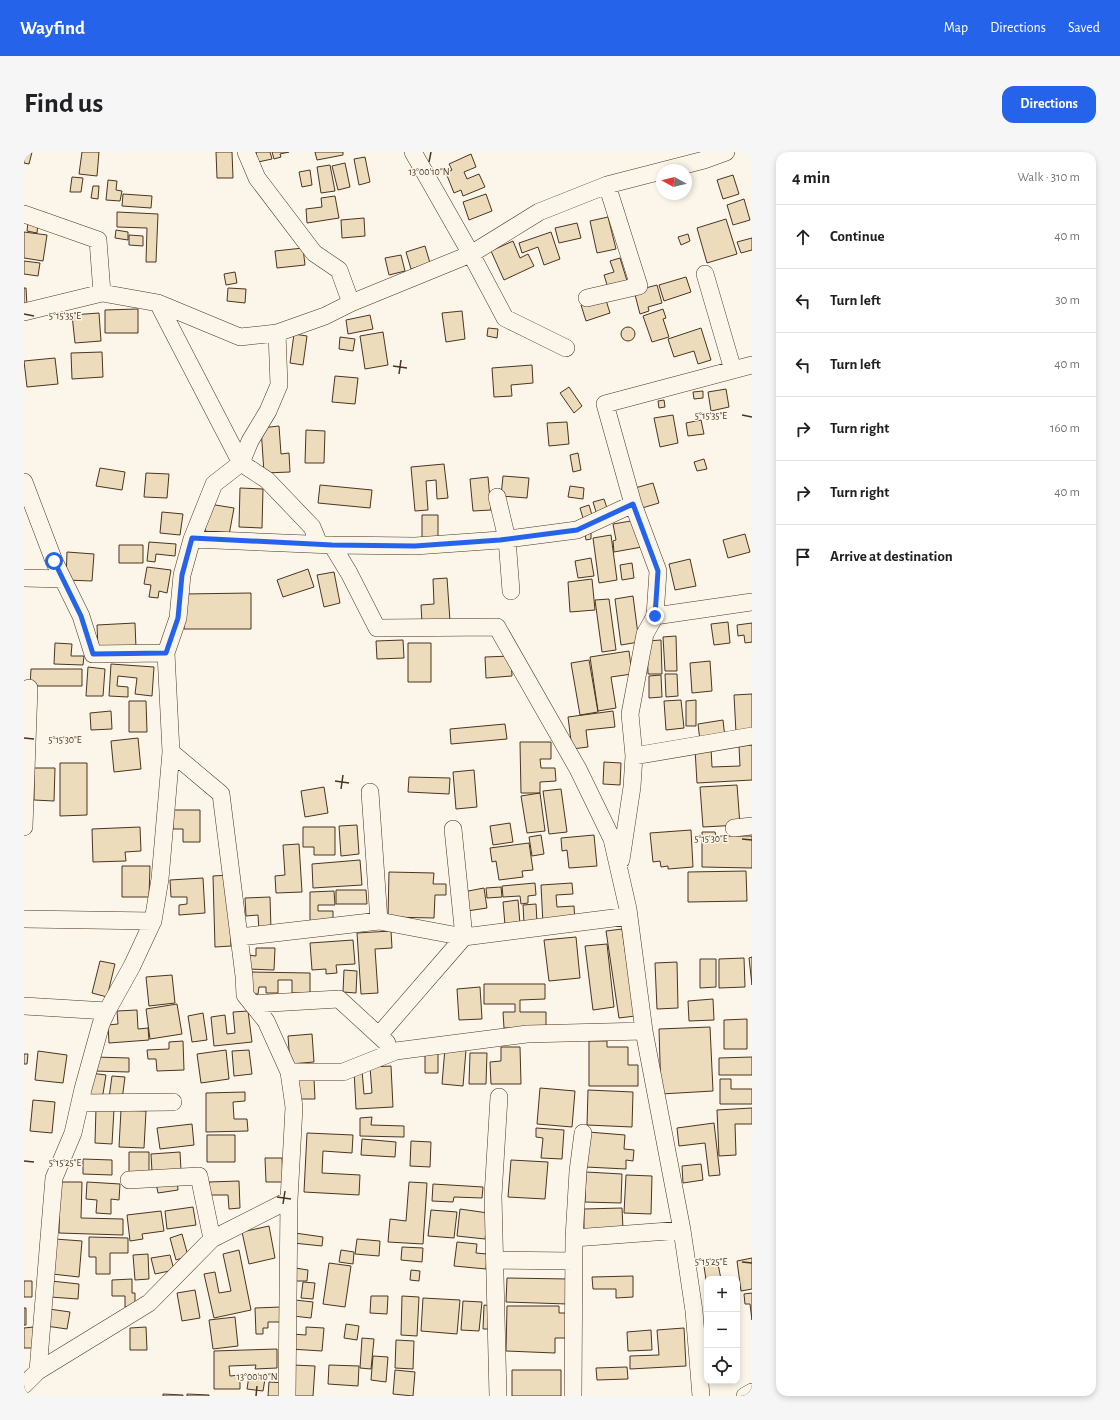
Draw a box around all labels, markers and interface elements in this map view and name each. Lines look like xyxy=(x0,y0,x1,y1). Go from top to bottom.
text: Wayfind xyxy=(20,19,85,38)
text: Map xyxy=(944,21,968,35)
text: Directions xyxy=(990,21,1046,35)
text: Saved xyxy=(1068,21,1100,35)
button: Directions xyxy=(1002,86,1096,123)
text: Find us xyxy=(24,90,103,118)
north arrow xyxy=(656,164,692,200)
text: 13°00'10"N xyxy=(408,167,450,177)
text: 4 min xyxy=(792,169,830,186)
text: Walk · 310 m xyxy=(1017,171,1080,184)
icon: ahead xyxy=(792,226,814,248)
text: Continue xyxy=(830,229,885,244)
text: 40 m xyxy=(1054,230,1080,243)
icon: left xyxy=(792,290,814,312)
text: Turn left xyxy=(830,293,881,308)
text: 30 m xyxy=(1055,294,1080,307)
text: 5°15'35"E xyxy=(49,311,81,321)
icon: left xyxy=(792,354,814,376)
text: Turn left xyxy=(830,357,881,372)
text: 40 m xyxy=(1054,358,1080,371)
text: 5°15'35"E xyxy=(695,411,727,421)
icon: right xyxy=(792,418,814,440)
text: Turn right xyxy=(830,421,889,436)
text: 160 m xyxy=(1050,422,1080,435)
icon: right xyxy=(792,482,814,504)
text: Turn right xyxy=(830,485,889,500)
text: 40 m xyxy=(1054,486,1080,499)
icon: arrive xyxy=(792,546,814,568)
text: Arrive at destination xyxy=(830,549,953,564)
route start xyxy=(45,552,63,570)
route end xyxy=(646,607,664,625)
text: 5°15'30"E xyxy=(48,735,82,745)
text: 5°15'30"E xyxy=(694,834,728,844)
text: 5°15'25"E xyxy=(49,1158,82,1168)
text: 5°15'25"E xyxy=(695,1257,728,1267)
map controls xyxy=(704,1276,740,1384)
button: + xyxy=(704,1276,740,1312)
button: − xyxy=(704,1312,740,1348)
button: locate xyxy=(704,1348,740,1384)
text: 13°00'10"N xyxy=(236,1372,278,1382)

